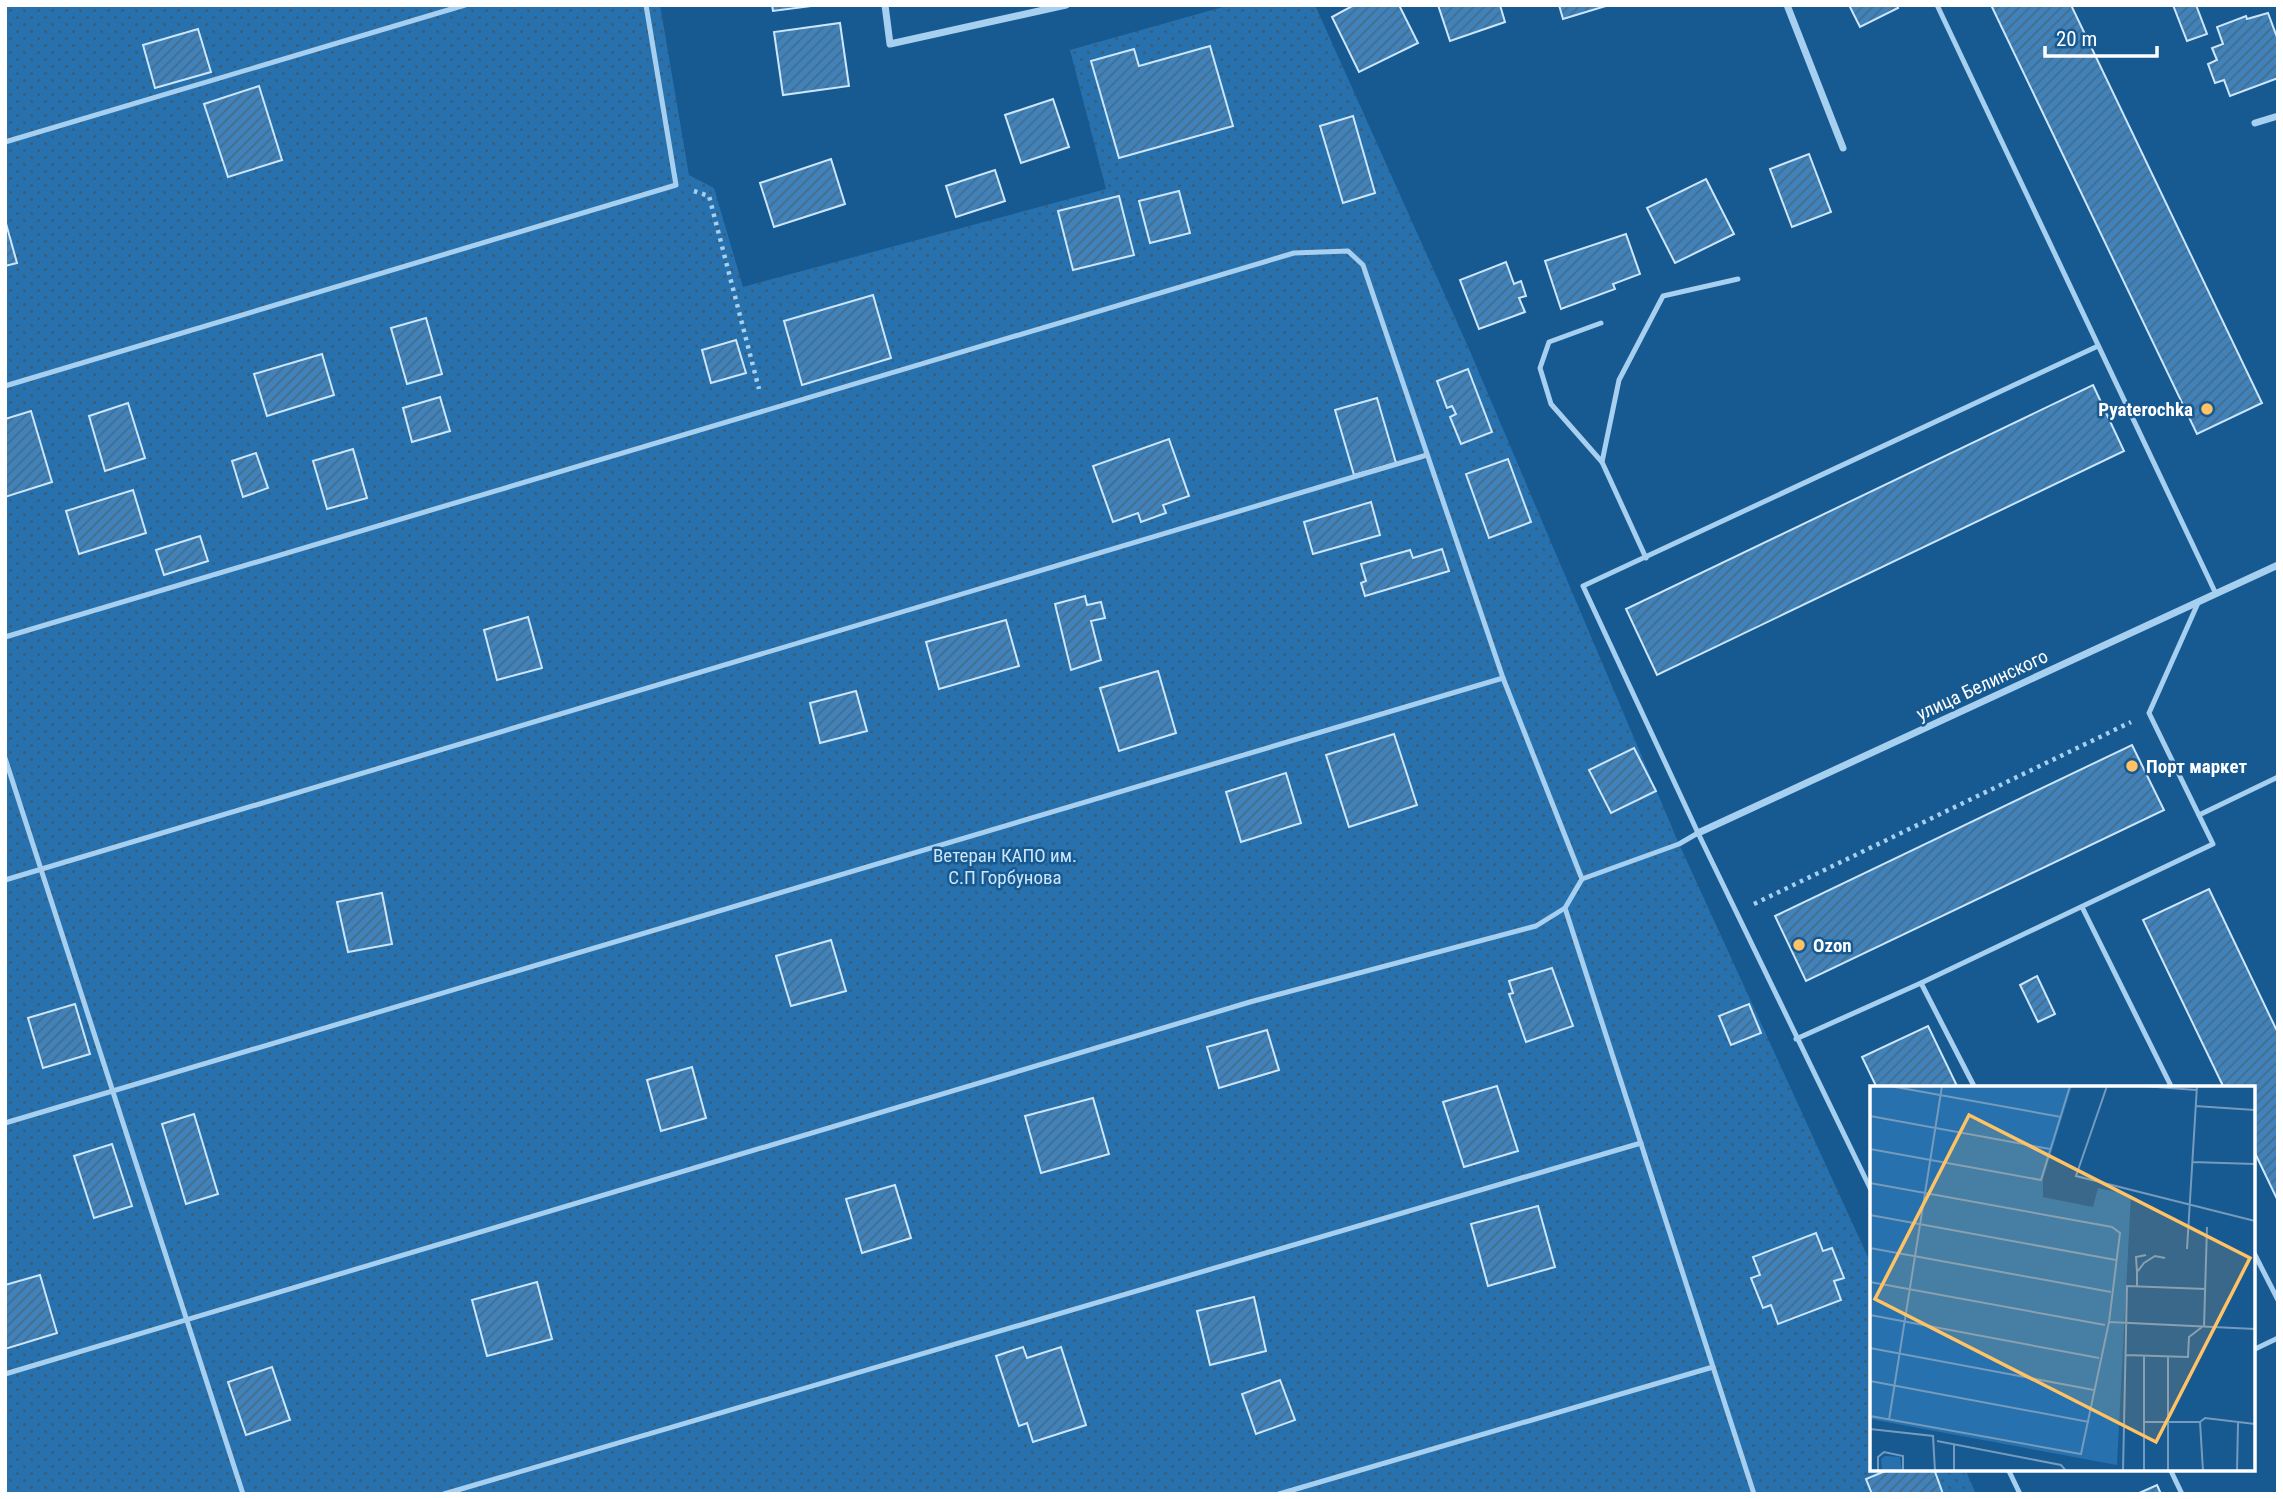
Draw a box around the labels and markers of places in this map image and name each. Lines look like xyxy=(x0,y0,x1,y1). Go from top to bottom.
place label: Pyaterochka xyxy=(2098,398,2193,421)
marker: Pyaterochka xyxy=(2199,401,2215,417)
place label: Порт маркет xyxy=(2146,755,2248,778)
marker: Порт маркет xyxy=(2124,758,2140,774)
place label: Ozon xyxy=(1813,934,1852,957)
marker: Ozon xyxy=(1791,937,1807,953)

